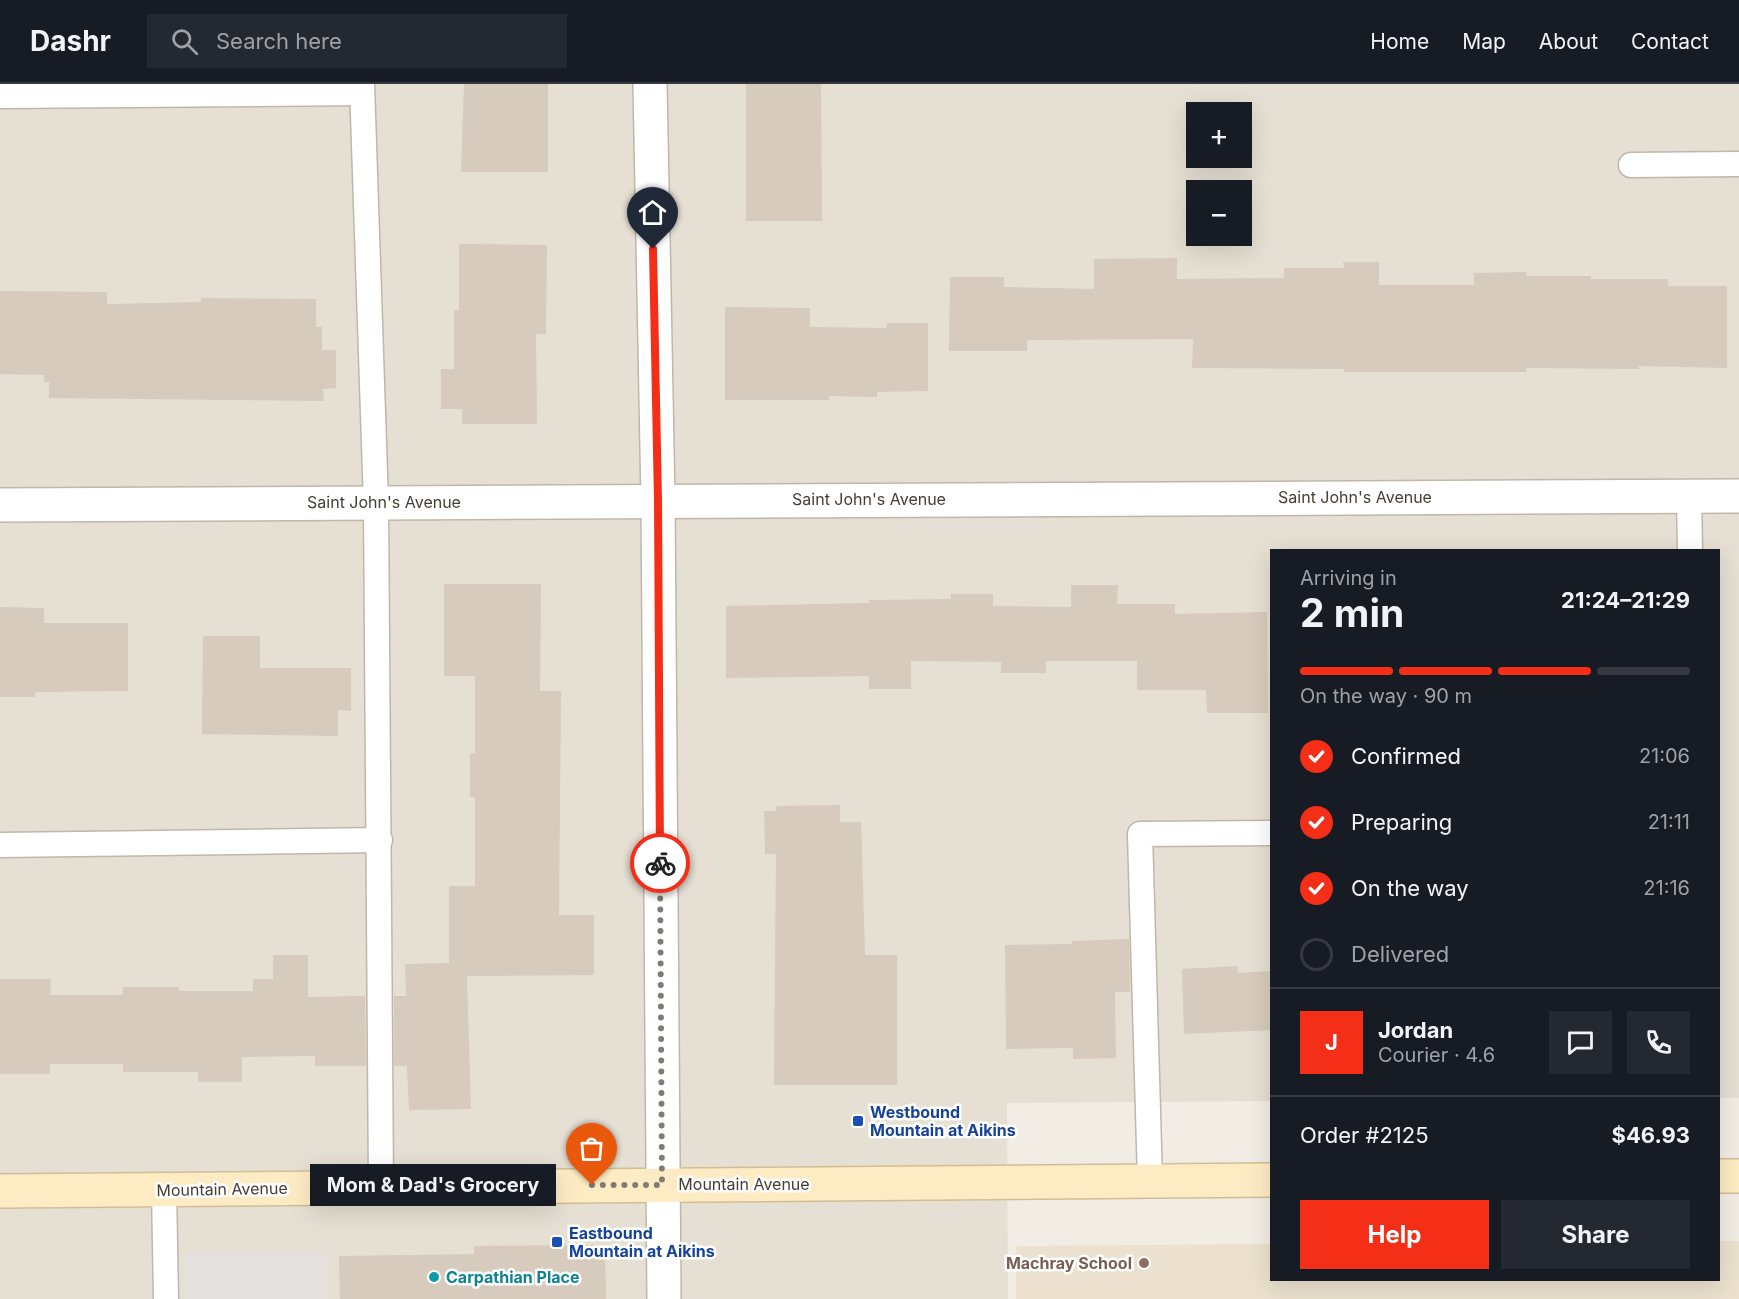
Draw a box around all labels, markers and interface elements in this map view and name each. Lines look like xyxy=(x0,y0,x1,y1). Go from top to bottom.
search box xyxy=(147,14,567,68)
text: Dashr xyxy=(30,24,111,58)
icon: search xyxy=(168,25,201,58)
text: Search here xyxy=(216,28,342,54)
text: Home xyxy=(1370,29,1429,54)
text: Map xyxy=(1462,29,1506,54)
text: About xyxy=(1539,29,1598,54)
text: Contact xyxy=(1631,29,1709,54)
map controls xyxy=(1186,102,1252,246)
button: + xyxy=(1186,102,1252,168)
button: − xyxy=(1186,180,1252,246)
pin xyxy=(627,187,678,249)
icon: home xyxy=(636,196,669,229)
street label: Saint John's Avenue xyxy=(1278,487,1432,507)
street label: Saint John's Avenue xyxy=(792,489,946,509)
street label: Saint John's Avenue xyxy=(307,492,461,512)
text: Arriving in xyxy=(1300,566,1397,590)
text: 21:24–21:29 xyxy=(1561,587,1690,613)
text: 2 min xyxy=(1300,589,1404,636)
text: On the way · 90 m xyxy=(1300,684,1472,708)
icon: check xyxy=(1300,740,1333,773)
text: Confirmed xyxy=(1351,743,1461,769)
text: 21:06 xyxy=(1639,744,1690,768)
icon: check xyxy=(1300,806,1333,839)
text: Preparing xyxy=(1351,809,1452,835)
text: 21:11 xyxy=(1648,810,1690,834)
courier xyxy=(630,833,690,893)
icon: bike xyxy=(644,847,677,880)
icon: check xyxy=(1300,872,1333,905)
text: On the way xyxy=(1351,875,1469,901)
text: 21:16 xyxy=(1643,876,1690,900)
text: Delivered xyxy=(1351,941,1449,967)
button: chat xyxy=(1549,1011,1612,1074)
button: phone xyxy=(1627,1011,1690,1074)
text: Jordan xyxy=(1378,1017,1453,1043)
text: J xyxy=(1325,1029,1338,1055)
text: Courier · 4.6 xyxy=(1378,1043,1495,1067)
place label: Westbound Mountain at Aikins xyxy=(870,1102,1016,1140)
marker: Westbound Mountain at Aikins xyxy=(851,1114,865,1128)
text: Order #2125 xyxy=(1300,1122,1429,1148)
text: $46.93 xyxy=(1612,1122,1690,1148)
pin xyxy=(566,1123,617,1185)
icon: bag xyxy=(575,1132,608,1165)
callout: Mom & Dad's Grocery xyxy=(310,1164,556,1206)
text: Mom & Dad's Grocery xyxy=(327,1173,539,1197)
street label: Mountain Avenue xyxy=(678,1174,810,1194)
street label: Mountain Avenue xyxy=(156,1178,288,1200)
button: Help xyxy=(1300,1200,1489,1269)
button: Share xyxy=(1501,1200,1690,1269)
place label: Eastbound Mountain at Aikins xyxy=(569,1223,715,1261)
marker: Eastbound Mountain at Aikins xyxy=(550,1235,564,1249)
place label: Machray School xyxy=(1006,1253,1132,1273)
marker: Machray School xyxy=(1137,1256,1151,1270)
place label: Carpathian Place xyxy=(446,1267,579,1287)
marker: Carpathian Place xyxy=(427,1270,441,1284)

